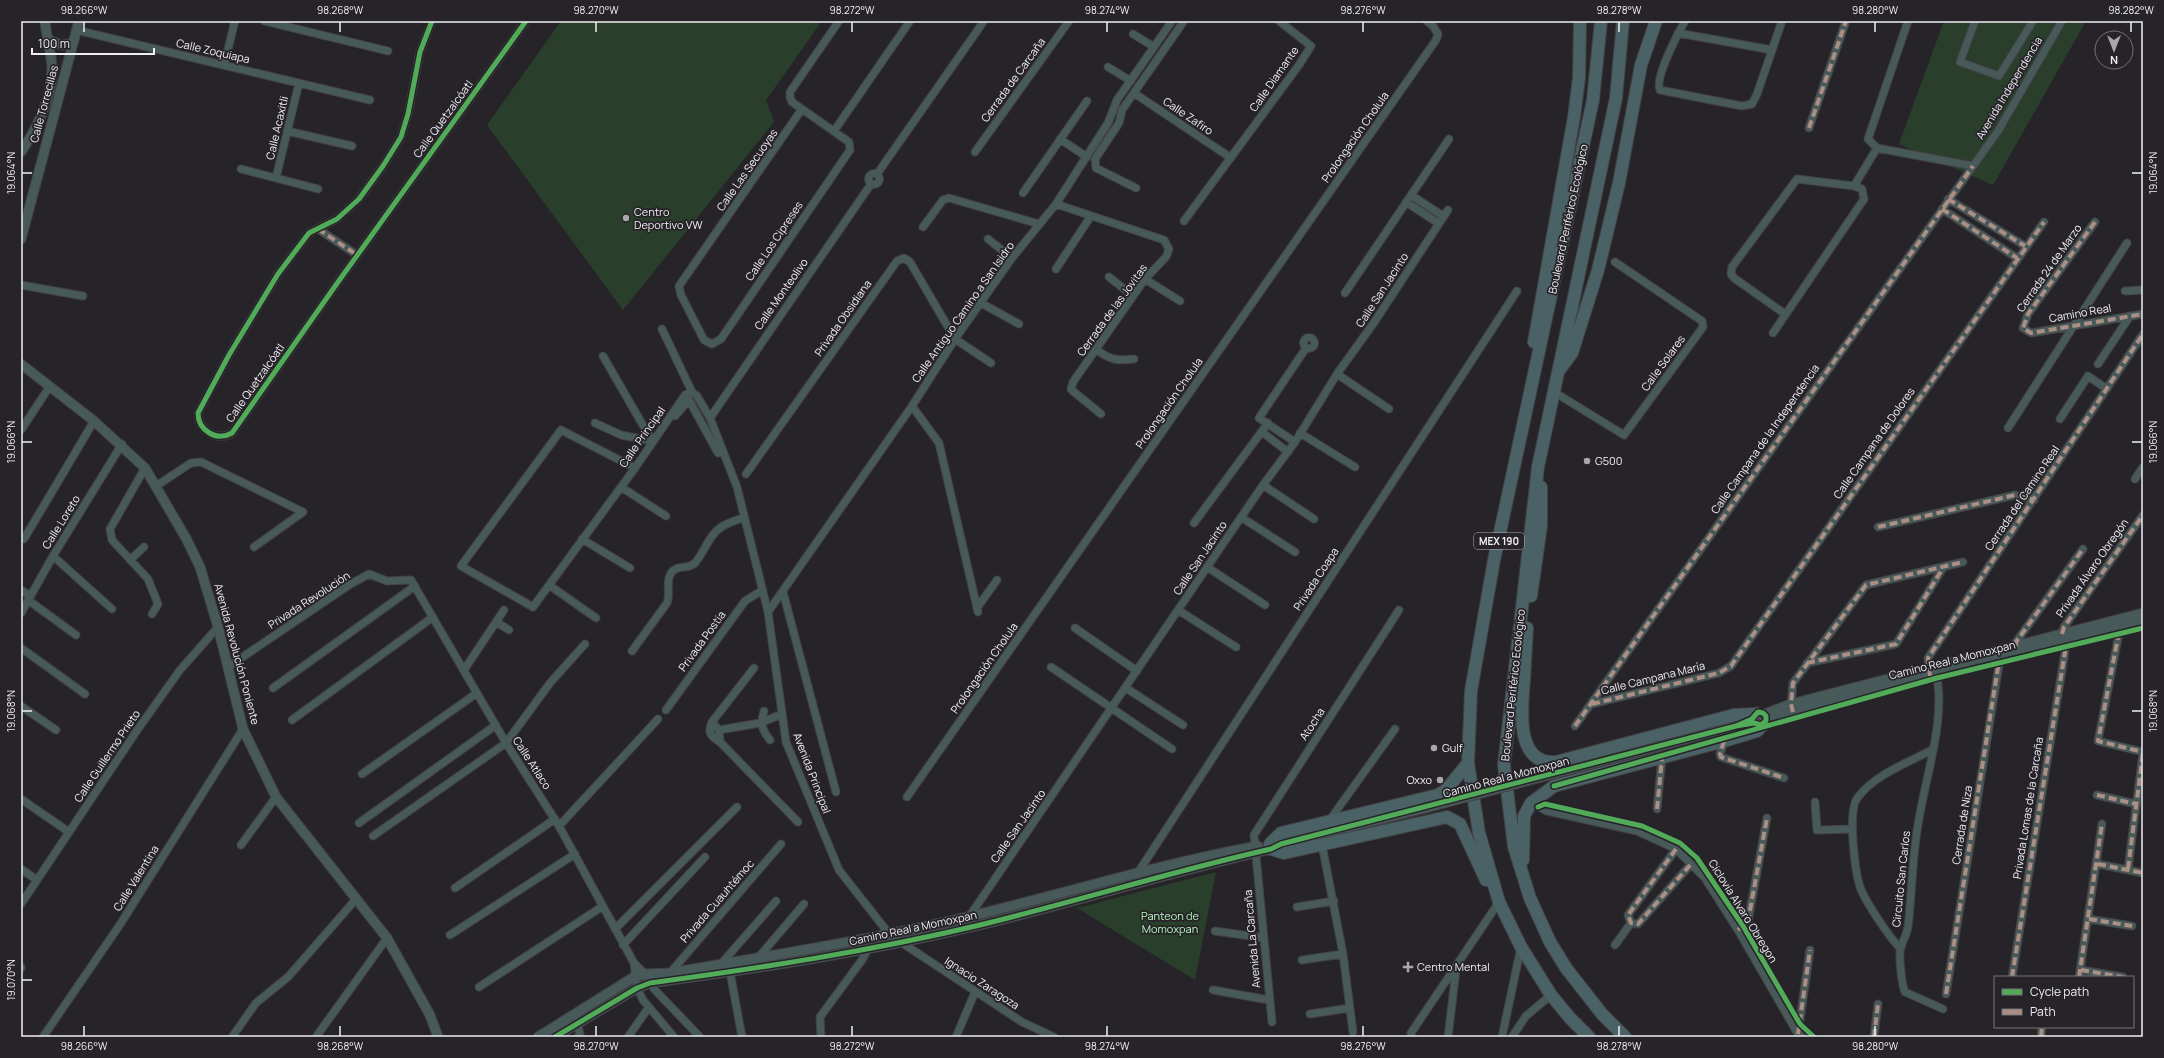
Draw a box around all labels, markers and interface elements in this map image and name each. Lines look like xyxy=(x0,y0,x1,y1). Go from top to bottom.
text: 98.266°W xyxy=(61,3,108,17)
text: 98.268°W xyxy=(317,3,364,17)
text: 98.270°W xyxy=(573,3,619,17)
text: 98.272°W xyxy=(830,3,875,17)
text: 98.274°W xyxy=(1085,3,1130,17)
text: 98.276°W xyxy=(1340,3,1386,17)
text: 98.278°W xyxy=(1597,3,1642,17)
text: 98.280°W xyxy=(1852,3,1899,17)
text: 98.282°W xyxy=(2108,3,2154,17)
scale bar xyxy=(32,30,154,56)
north arrow xyxy=(2094,30,2134,70)
street label: Avenida Independencia xyxy=(1972,34,2045,142)
text: 100 m xyxy=(38,35,70,52)
street label: Calle Zoquiapa xyxy=(175,35,252,66)
street label: Cerrada de Carcaña xyxy=(977,35,1048,125)
street label: Calle Diamante xyxy=(1246,43,1302,114)
text: N xyxy=(2110,53,2118,68)
street label: Calle Torrecillas xyxy=(26,63,61,144)
street label: Calle Quetzalcóatl xyxy=(409,77,476,161)
street label: Prolongación Cholula xyxy=(1318,88,1392,185)
street label: Calle Zafiro xyxy=(1160,93,1217,138)
street label: Calle Acaxitli xyxy=(262,95,291,161)
street label: Calle Las Secuoyas xyxy=(713,125,781,214)
street label: Boulevard Periférico Ecológico xyxy=(1544,142,1591,295)
text: 19.064°N xyxy=(4,152,18,194)
text: 19.064°N xyxy=(2146,152,2160,194)
street label: Calle Los Cipreses xyxy=(741,198,806,283)
place label: Centro Deportivo VW xyxy=(634,204,703,232)
marker: Centro Deportivo VW xyxy=(621,213,631,223)
street label: Cerrada 24 de Marzo xyxy=(2013,220,2085,315)
street label: Calle Antiguo Camino a San Isidro xyxy=(908,238,1017,385)
street label: Calle San Jacinto xyxy=(1352,249,1412,330)
street label: Calle Monteolivo xyxy=(750,255,811,332)
street label: Cerrada de las Jovitas xyxy=(1073,260,1150,359)
street label: Privada Obsidiana xyxy=(811,277,875,359)
street label: Camino Real xyxy=(2048,300,2112,325)
street label: Calle Solares xyxy=(1637,332,1688,394)
street label: Calle Quetzalcóatl xyxy=(222,340,287,425)
street label: Prolongación Cholula xyxy=(1132,354,1206,451)
street label: Calle Campana de la Independencia xyxy=(1707,361,1822,517)
street label: Calle Campana de Dolores xyxy=(1829,384,1918,501)
street label: Calle Principal xyxy=(615,403,668,470)
text: 19.066°N xyxy=(4,421,18,463)
text: 19.066°N xyxy=(2146,421,2160,463)
street label: Cerrada del Camino Real xyxy=(1981,442,2062,553)
place label: G500 xyxy=(1595,453,1623,468)
marker: G500 xyxy=(1582,456,1592,466)
street label: Calle Loreto xyxy=(38,492,83,552)
street label: Privada Álvaro Obregón xyxy=(2052,515,2131,620)
street label: Calle San Jacinto xyxy=(1169,517,1230,598)
road number: MEX 190 xyxy=(1474,533,1524,549)
street label: Privada Coapa xyxy=(1290,544,1342,613)
street label: Privada Revolución xyxy=(265,567,353,632)
street label: Avenida Revolución Poniente xyxy=(211,582,264,727)
street label: Privada Postia xyxy=(675,607,729,674)
street label: Boulevard Periférico Ecológico xyxy=(1497,608,1528,762)
street label: Prolongación Cholula xyxy=(947,619,1021,716)
street label: Camino Real a Momoxpan xyxy=(1887,637,2017,683)
street label: Calle Campana María xyxy=(1599,657,1706,698)
text: 19.068°N xyxy=(4,690,18,732)
text: 19.068°N xyxy=(2146,690,2160,732)
street label: Atocha xyxy=(1295,704,1328,743)
street label: Calle Guillermo Prieto xyxy=(70,706,143,805)
street label: Avenida Principal xyxy=(790,730,835,815)
street label: Calle Atlaco xyxy=(510,733,555,792)
street label: Privada Lomas de la Carcaña xyxy=(2009,736,2046,880)
place label: Gulf xyxy=(1442,740,1463,755)
marker: Gulf xyxy=(1429,743,1439,753)
street label: Camino Real a Momoxpan xyxy=(1441,752,1571,801)
place label: Oxxo xyxy=(1406,772,1432,787)
marker: Oxxo xyxy=(1435,775,1445,785)
street label: Cerrada de Niza xyxy=(1948,784,1975,866)
street label: Calle San Jacinto xyxy=(987,786,1049,865)
street label: Circuito San Carlos xyxy=(1888,830,1913,928)
street label: Calle Valentina xyxy=(109,842,162,914)
street label: Privada Cuauhtémoc xyxy=(676,856,757,945)
street label: Ciclovía Alvaro Obregon xyxy=(1705,856,1781,965)
street label: Avenida La Carcaña xyxy=(1240,889,1263,989)
street label: Camino Real a Momoxpan xyxy=(848,907,978,948)
park label: Panteon de Momoxpan xyxy=(1141,908,1199,936)
street label: Ignacio Zaragoza xyxy=(942,953,1022,1012)
text: 19.070°N xyxy=(4,959,18,1001)
place label: Centro Mental xyxy=(1417,959,1490,974)
marker: Centro Mental xyxy=(1402,961,1414,973)
legend xyxy=(1994,976,2134,1028)
text: Cycle path xyxy=(2030,983,2089,1000)
text: Path xyxy=(2030,1003,2056,1020)
text: 98.266°W xyxy=(61,1039,108,1053)
text: 98.268°W xyxy=(317,1039,364,1053)
text: 98.270°W xyxy=(573,1039,619,1053)
text: 98.272°W xyxy=(830,1039,875,1053)
text: 98.274°W xyxy=(1085,1039,1130,1053)
text: 98.276°W xyxy=(1340,1039,1386,1053)
text: 98.278°W xyxy=(1597,1039,1642,1053)
text: 98.280°W xyxy=(1852,1039,1899,1053)

